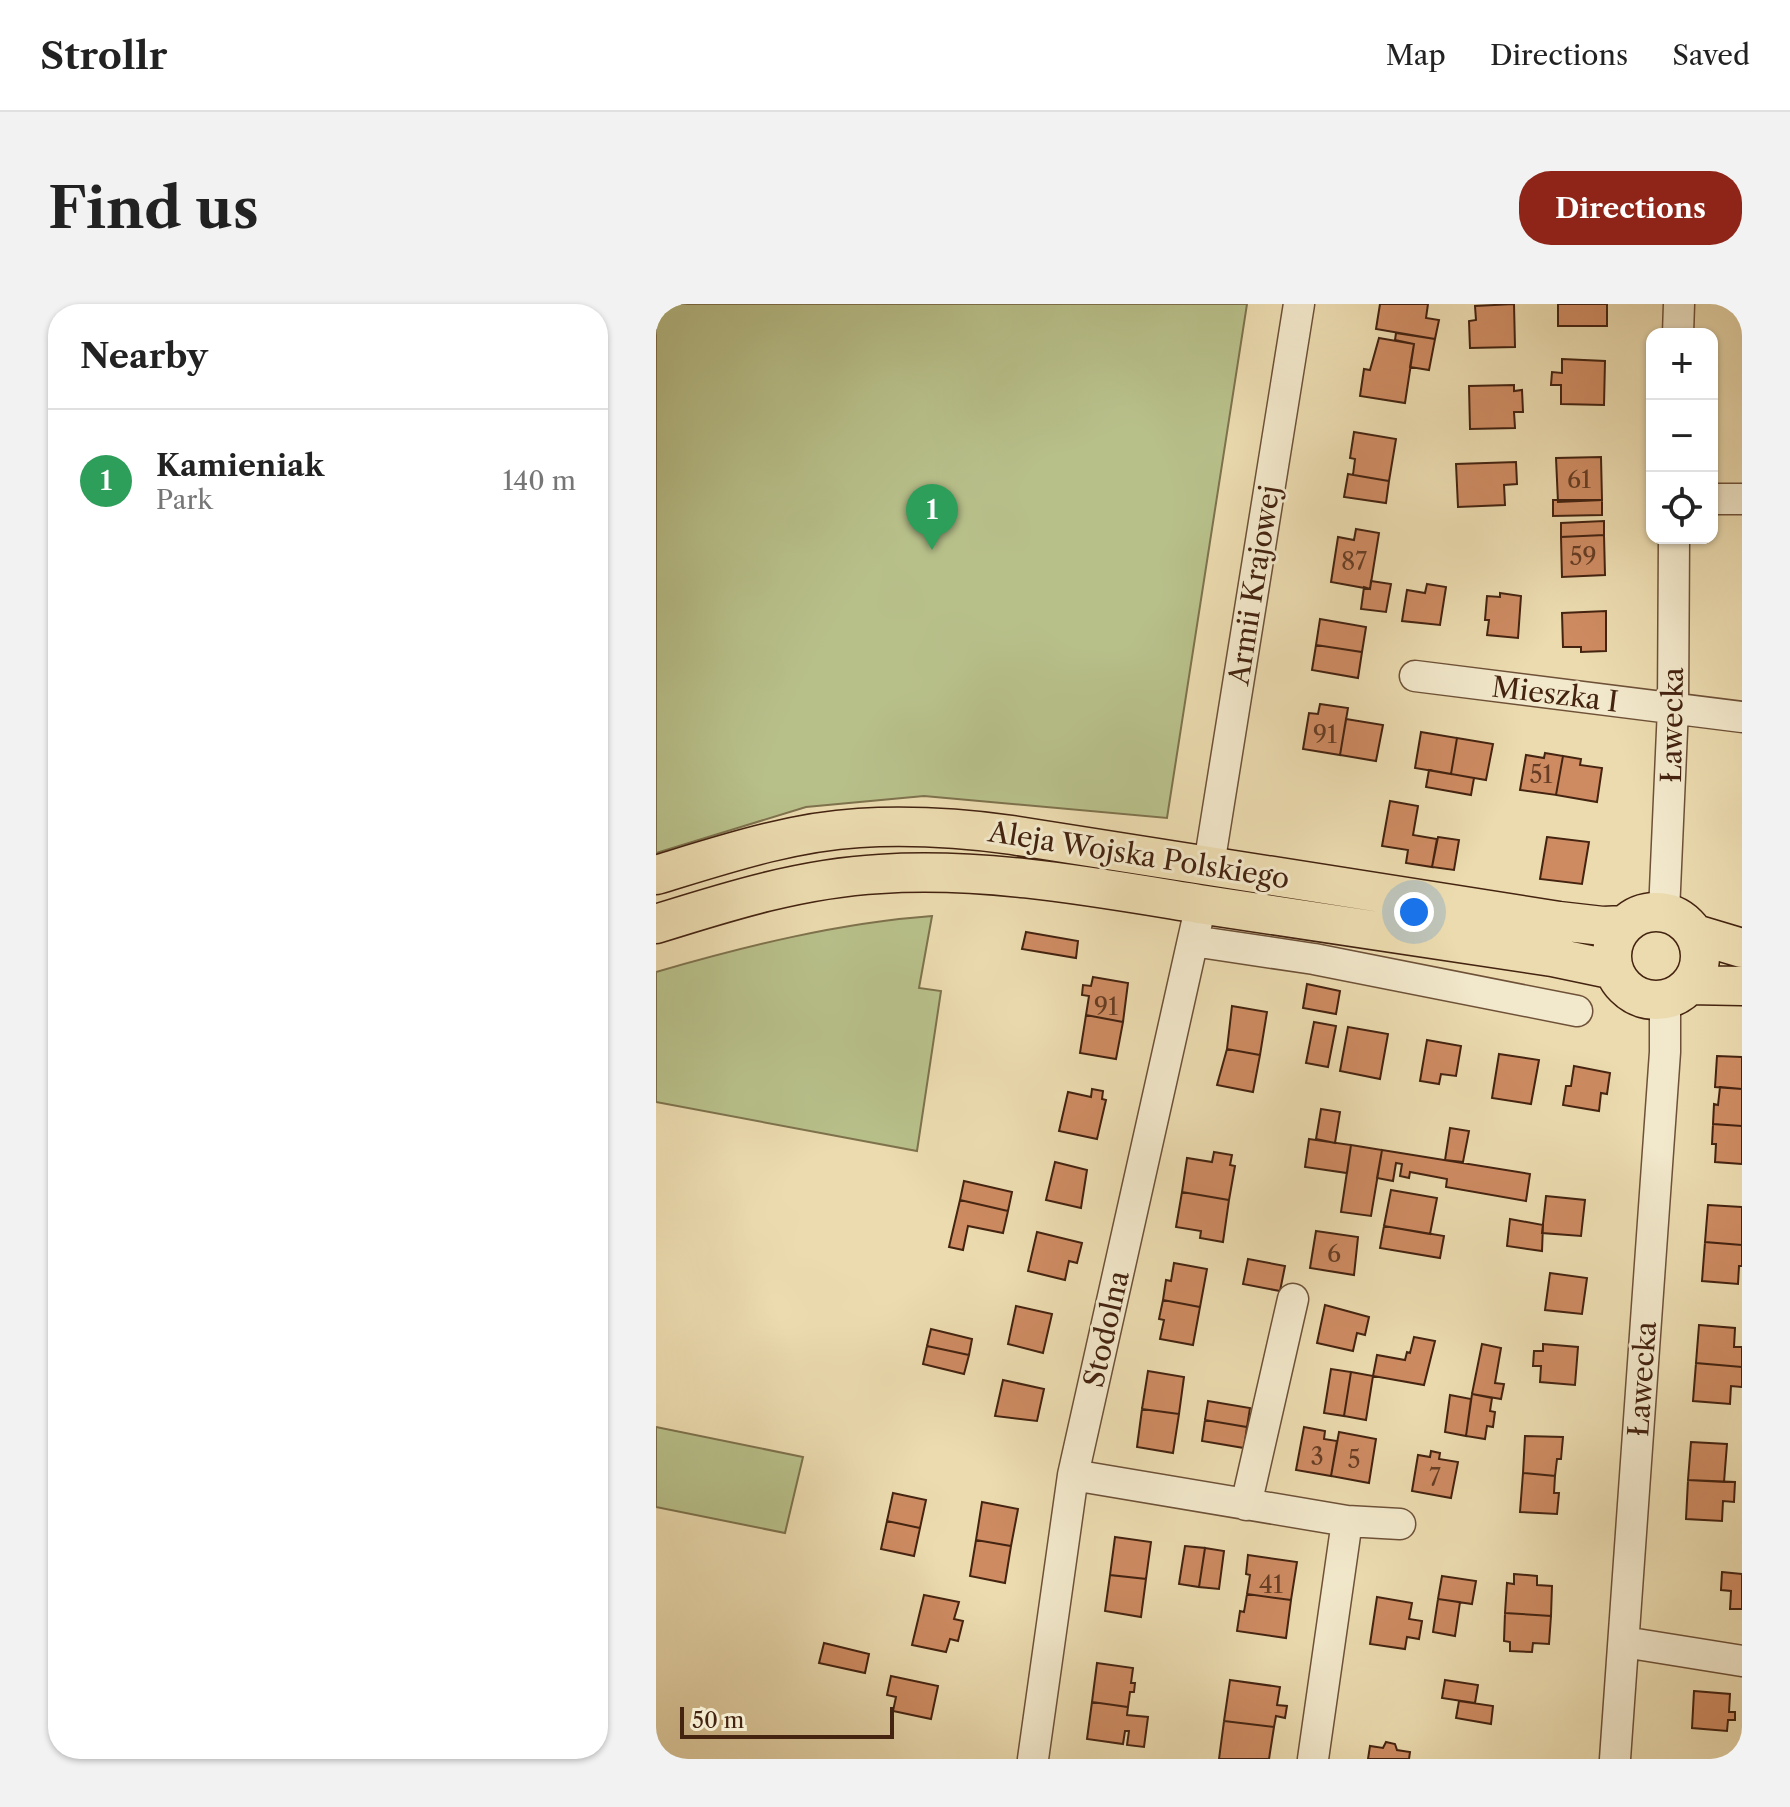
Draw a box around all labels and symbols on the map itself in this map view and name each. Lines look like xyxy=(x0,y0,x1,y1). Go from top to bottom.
house number: 61 xyxy=(1567,465,1591,494)
street label: Armii Krajowej xyxy=(1221,483,1287,688)
pin: 1 xyxy=(906,484,958,550)
house number: 59 xyxy=(1569,542,1597,571)
house number: 87 xyxy=(1341,547,1367,576)
street label: Ławecka xyxy=(1654,667,1690,783)
street label: Mieszka I xyxy=(1490,669,1620,719)
house number: 91 xyxy=(1313,720,1337,749)
house number: 51 xyxy=(1529,760,1553,789)
street label: Aleja Wojska Polskiego xyxy=(985,814,1292,896)
your location xyxy=(1394,892,1434,932)
house number: 91 xyxy=(1094,992,1118,1021)
house number: 6 xyxy=(1327,1239,1341,1268)
street label: Stodolna xyxy=(1076,1267,1136,1391)
street label: Ławecka xyxy=(1621,1320,1663,1438)
house number: 3 xyxy=(1310,1442,1324,1471)
house number: 5 xyxy=(1347,1445,1361,1474)
house number: 7 xyxy=(1429,1463,1441,1492)
house number: 41 xyxy=(1259,1570,1283,1599)
scale bar xyxy=(680,1703,894,1739)

